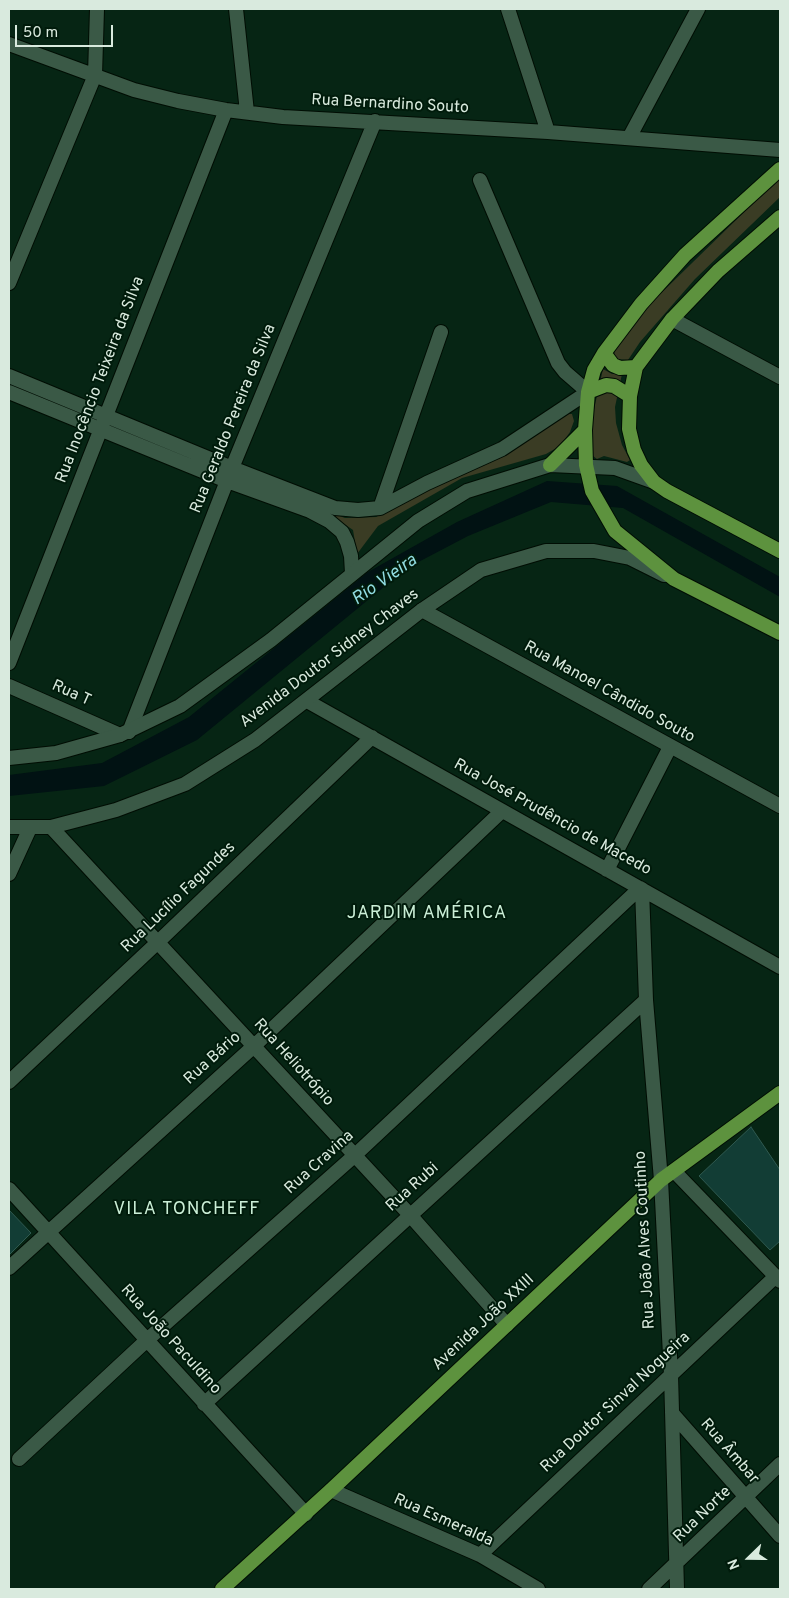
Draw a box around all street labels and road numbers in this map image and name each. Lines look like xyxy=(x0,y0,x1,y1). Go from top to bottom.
street label: Rua Bernardino Souto xyxy=(311,91,469,119)
street label: Rua Inocêncio Teixeira da Silva xyxy=(53,274,149,486)
street label: Rua Geraldo Pereira da Silva xyxy=(187,322,281,516)
street label: Avenida Doutor Sidney Chaves xyxy=(237,585,423,733)
street label: Rua Manoel Cândido Souto xyxy=(520,638,698,748)
street label: Rua T xyxy=(48,677,94,711)
street label: Rua José Prudêncio de Macedo xyxy=(450,756,654,880)
street label: Rua Lucílio Fagundes xyxy=(118,839,240,957)
street label: Rua Heliotrópio xyxy=(249,1015,337,1111)
street label: Rua Bário xyxy=(181,1029,245,1089)
street label: Rua Cravina xyxy=(282,1127,358,1199)
street label: Rua João Alves Coutinho xyxy=(632,1150,660,1330)
street label: Rua Rubi xyxy=(383,1159,443,1217)
street label: Avenida João XXIII xyxy=(429,1271,539,1375)
street label: Rua João Paculdino xyxy=(116,1281,224,1399)
street label: Rua Doutor Sinval Nogueira xyxy=(537,1329,695,1477)
street label: Rua Âmbar xyxy=(695,1415,763,1489)
street label: Rua Norte xyxy=(670,1483,736,1547)
street label: Rua Esmeralda xyxy=(390,1490,496,1552)

